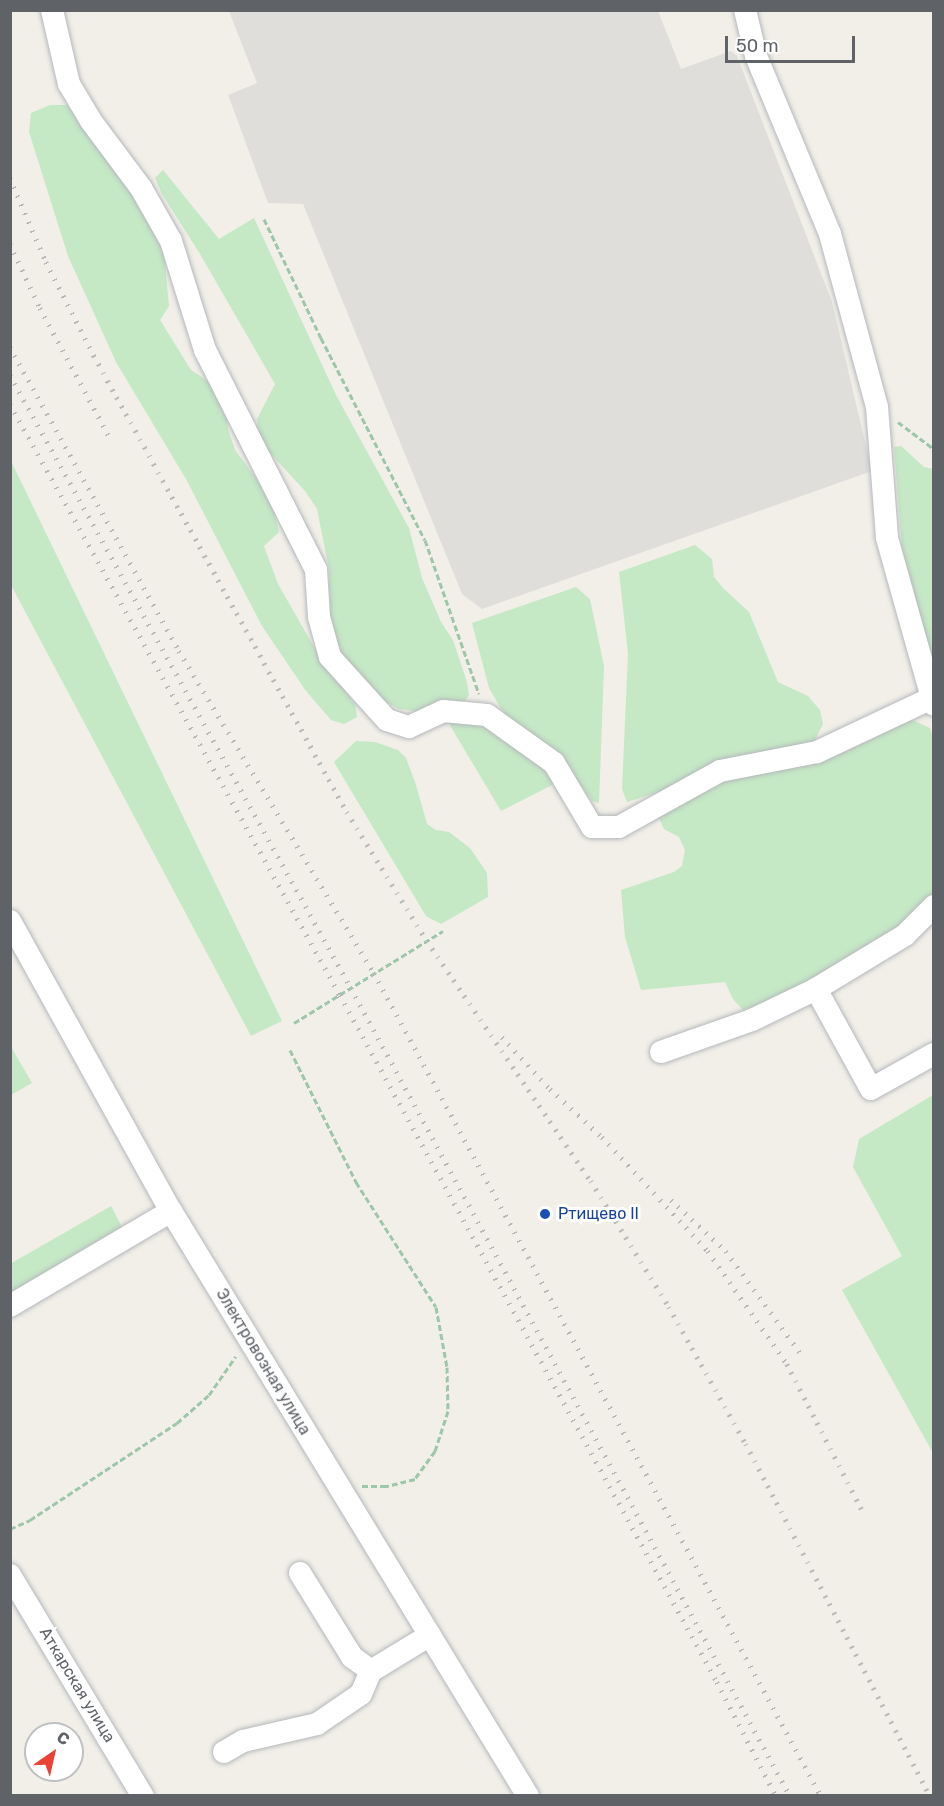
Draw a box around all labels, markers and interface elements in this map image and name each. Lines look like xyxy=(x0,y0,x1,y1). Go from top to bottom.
scale bar xyxy=(728,24,858,62)
text: 50 m xyxy=(736,35,779,57)
place label: Ртищево II xyxy=(558,1204,639,1224)
marker: Ртищево II xyxy=(536,1205,554,1223)
street label: Электровозная улица xyxy=(212,1285,314,1439)
street label: Аткарская улица xyxy=(35,1624,119,1746)
north arrow xyxy=(24,1722,84,1782)
text: С xyxy=(53,1727,73,1749)

